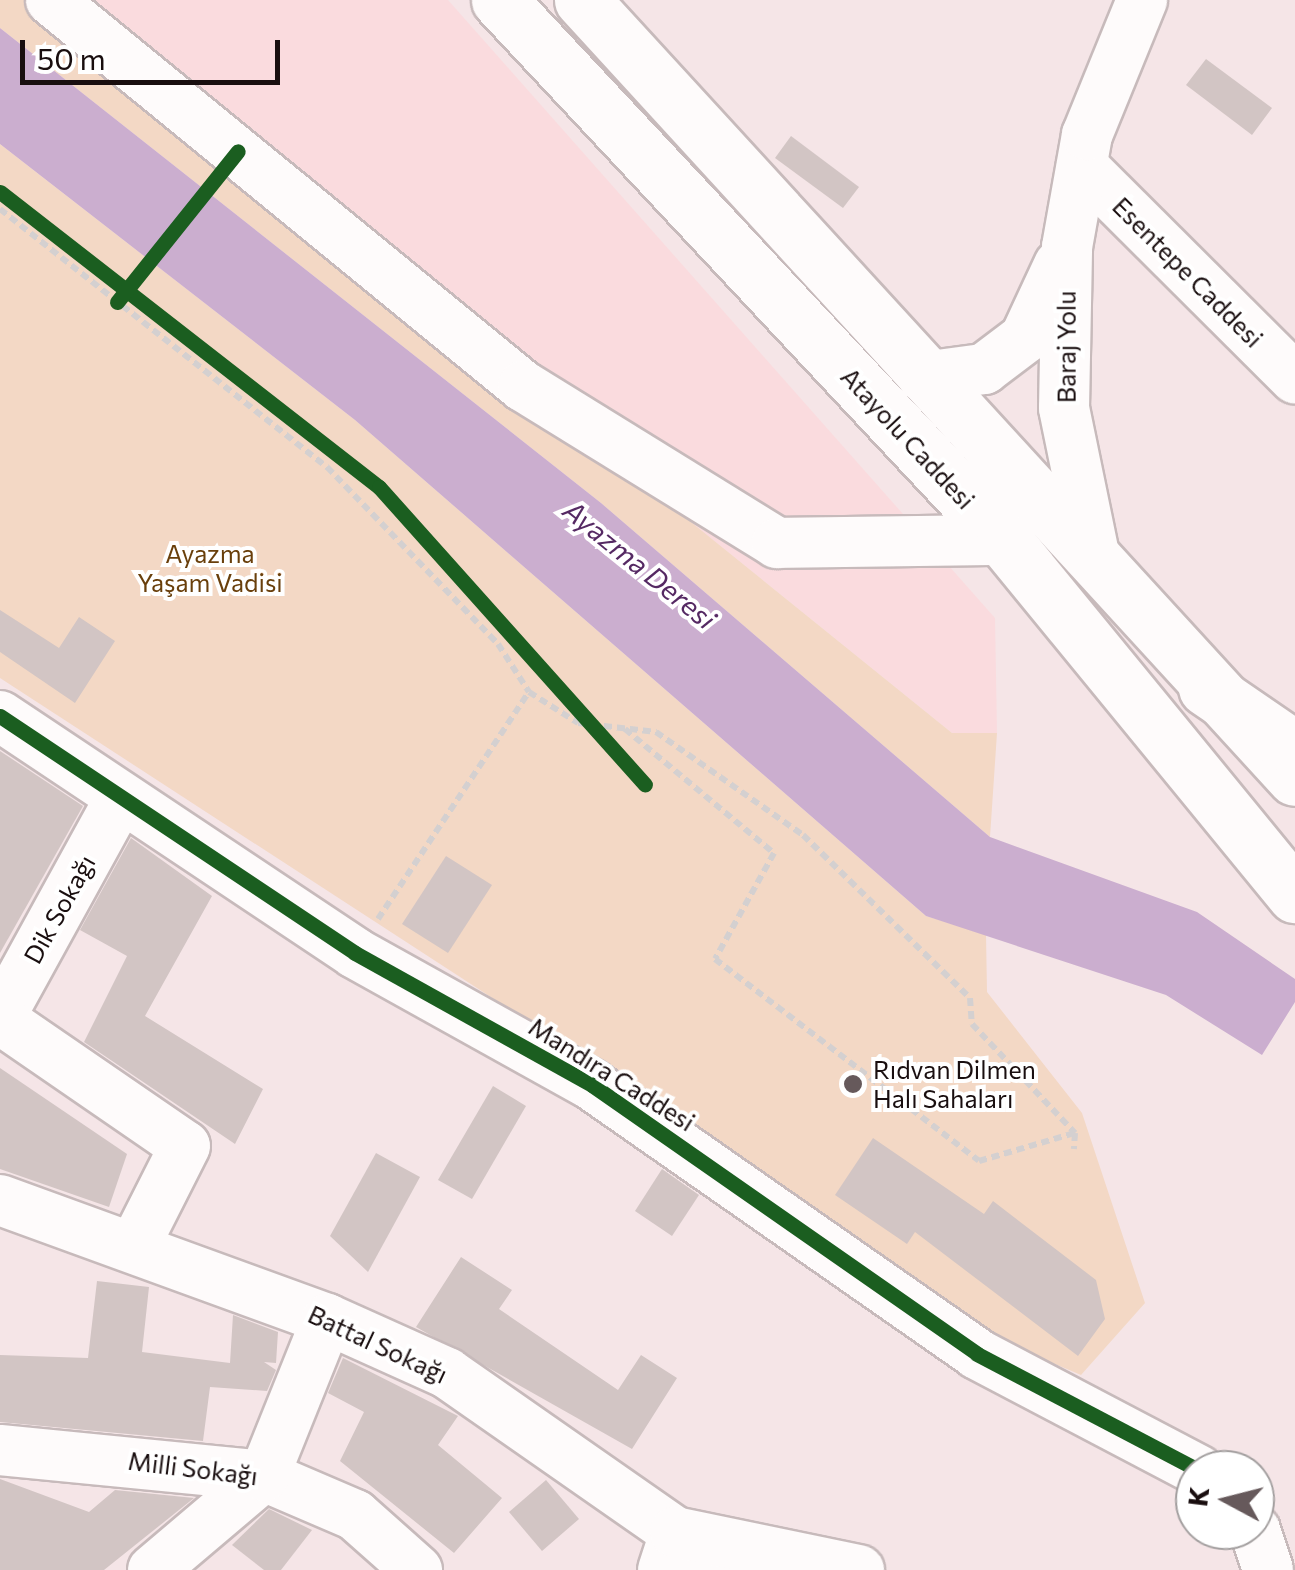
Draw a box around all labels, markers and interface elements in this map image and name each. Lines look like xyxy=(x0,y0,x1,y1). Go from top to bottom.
scale bar xyxy=(25,20,285,82)
text: 50 m xyxy=(37,39,106,76)
street label: Esentepe Caddesi xyxy=(1107,191,1269,353)
street label: Baraj Yolu xyxy=(1051,291,1081,403)
street label: Atayolu Caddesi xyxy=(835,361,981,515)
water label: Ayazma Deresi xyxy=(557,492,723,636)
park label: Ayazma Yaşam Vadisi xyxy=(137,539,283,598)
street label: Dik Sokağı xyxy=(17,850,101,968)
street label: Mandıra Caddesi xyxy=(524,1011,700,1137)
place label: Rıdvan Dilmen Halı Sahaları xyxy=(873,1055,1036,1114)
marker: Rıdvan Dilmen Halı Sahaları xyxy=(842,1073,864,1095)
street label: Battal Sokağı xyxy=(304,1299,452,1389)
street label: Milli Sokağı xyxy=(126,1445,260,1491)
north arrow xyxy=(1175,1450,1275,1550)
text: K xyxy=(1179,1485,1215,1508)

